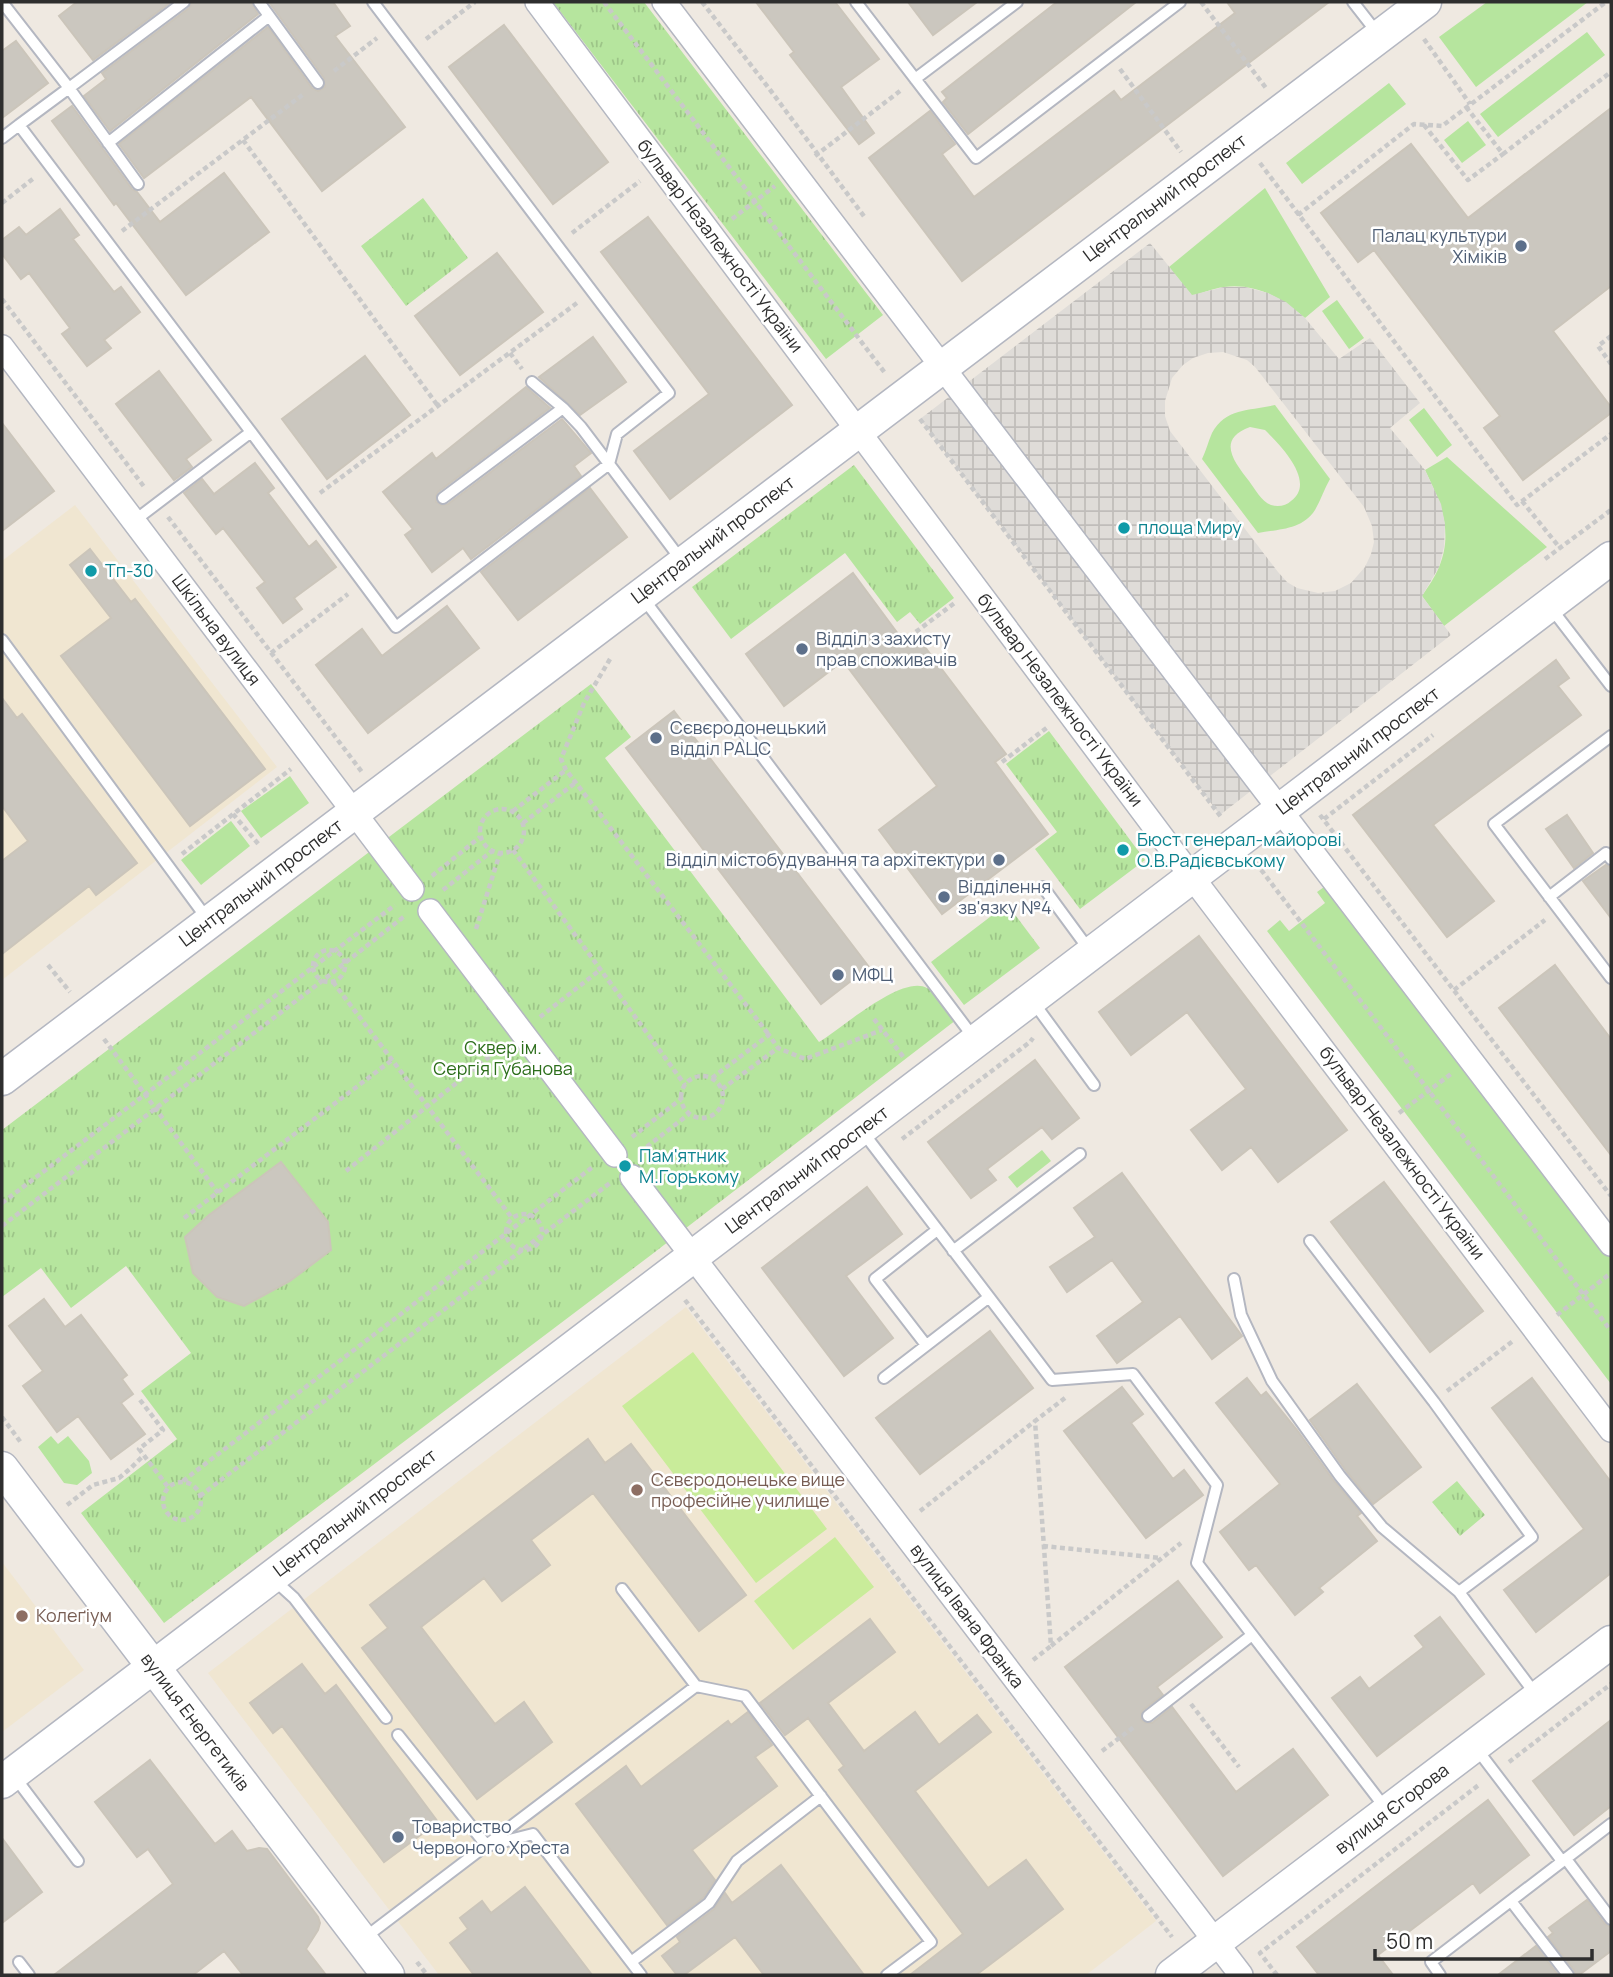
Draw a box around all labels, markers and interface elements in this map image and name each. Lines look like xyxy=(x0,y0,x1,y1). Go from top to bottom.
street label: Центральний проспект xyxy=(1078,128,1251,267)
street label: бульвар Незалежності України xyxy=(633,134,809,357)
place label: Палац культури Хіміків xyxy=(1372,223,1507,268)
marker: Палац культури Хіміків xyxy=(1513,238,1529,254)
street label: Центральний проспект xyxy=(626,470,799,609)
place label: площа Миру xyxy=(1138,515,1242,539)
marker: площа Миру xyxy=(1116,520,1132,536)
place label: Тп-30 xyxy=(105,558,154,582)
marker: Тп-30 xyxy=(83,563,99,579)
street label: Шкільна вулиця xyxy=(167,569,267,690)
street label: бульвар Незалежності України xyxy=(973,588,1149,811)
place label: Відділ з захисту прав споживачів xyxy=(816,626,957,671)
marker: Відділ з захисту прав споживачів xyxy=(794,641,810,657)
street label: Центральний проспект xyxy=(1271,681,1444,820)
place label: Сєвєродонецький відділ РАЦС xyxy=(670,715,827,760)
marker: Сєвєродонецький відділ РАЦС xyxy=(648,730,664,746)
street label: Центральний проспект xyxy=(174,813,347,952)
place label: Бюст генерал-майорові О.В.Радієвському xyxy=(1137,827,1342,872)
marker: Бюст генерал-майорові О.В.Радієвському xyxy=(1115,842,1131,858)
place label: Відділ містобудування та архітектури xyxy=(666,847,985,871)
marker: Відділ містобудування та архітектури xyxy=(991,852,1007,868)
place label: Відділення зв'язку №4 xyxy=(958,874,1052,919)
marker: Відділення зв'язку №4 xyxy=(936,889,952,905)
place label: МФЦ xyxy=(852,962,893,986)
marker: МФЦ xyxy=(830,967,846,983)
park label: Сквер ім. Сергія Губанова xyxy=(433,1035,573,1080)
street label: бульвар Незалежності України xyxy=(1315,1041,1491,1264)
street label: Центральний проспект xyxy=(720,1100,893,1239)
place label: Пам'ятник М.Горькому xyxy=(639,1143,740,1188)
marker: Пам'ятник М.Горькому xyxy=(617,1158,633,1174)
street label: Центральний проспект xyxy=(268,1443,441,1582)
place label: Сєвєродонецьке вище професійне училище xyxy=(651,1467,845,1512)
marker: Сєвєродонецьке вище професійне училище xyxy=(629,1482,645,1498)
street label: вулиця Івана Франка xyxy=(906,1538,1030,1693)
place label: Колеґіум xyxy=(36,1603,112,1627)
marker: Колеґіум xyxy=(14,1608,30,1624)
street label: вулиця Енергетиків xyxy=(136,1647,256,1796)
street label: вулиця Єгорова xyxy=(1330,1757,1453,1859)
place label: Товариство Червоного Хреста xyxy=(412,1814,569,1859)
marker: Товариство Червоного Хреста xyxy=(390,1829,406,1845)
scale bar xyxy=(1375,1918,1592,1962)
text: 50 m xyxy=(1386,1927,1433,1955)

